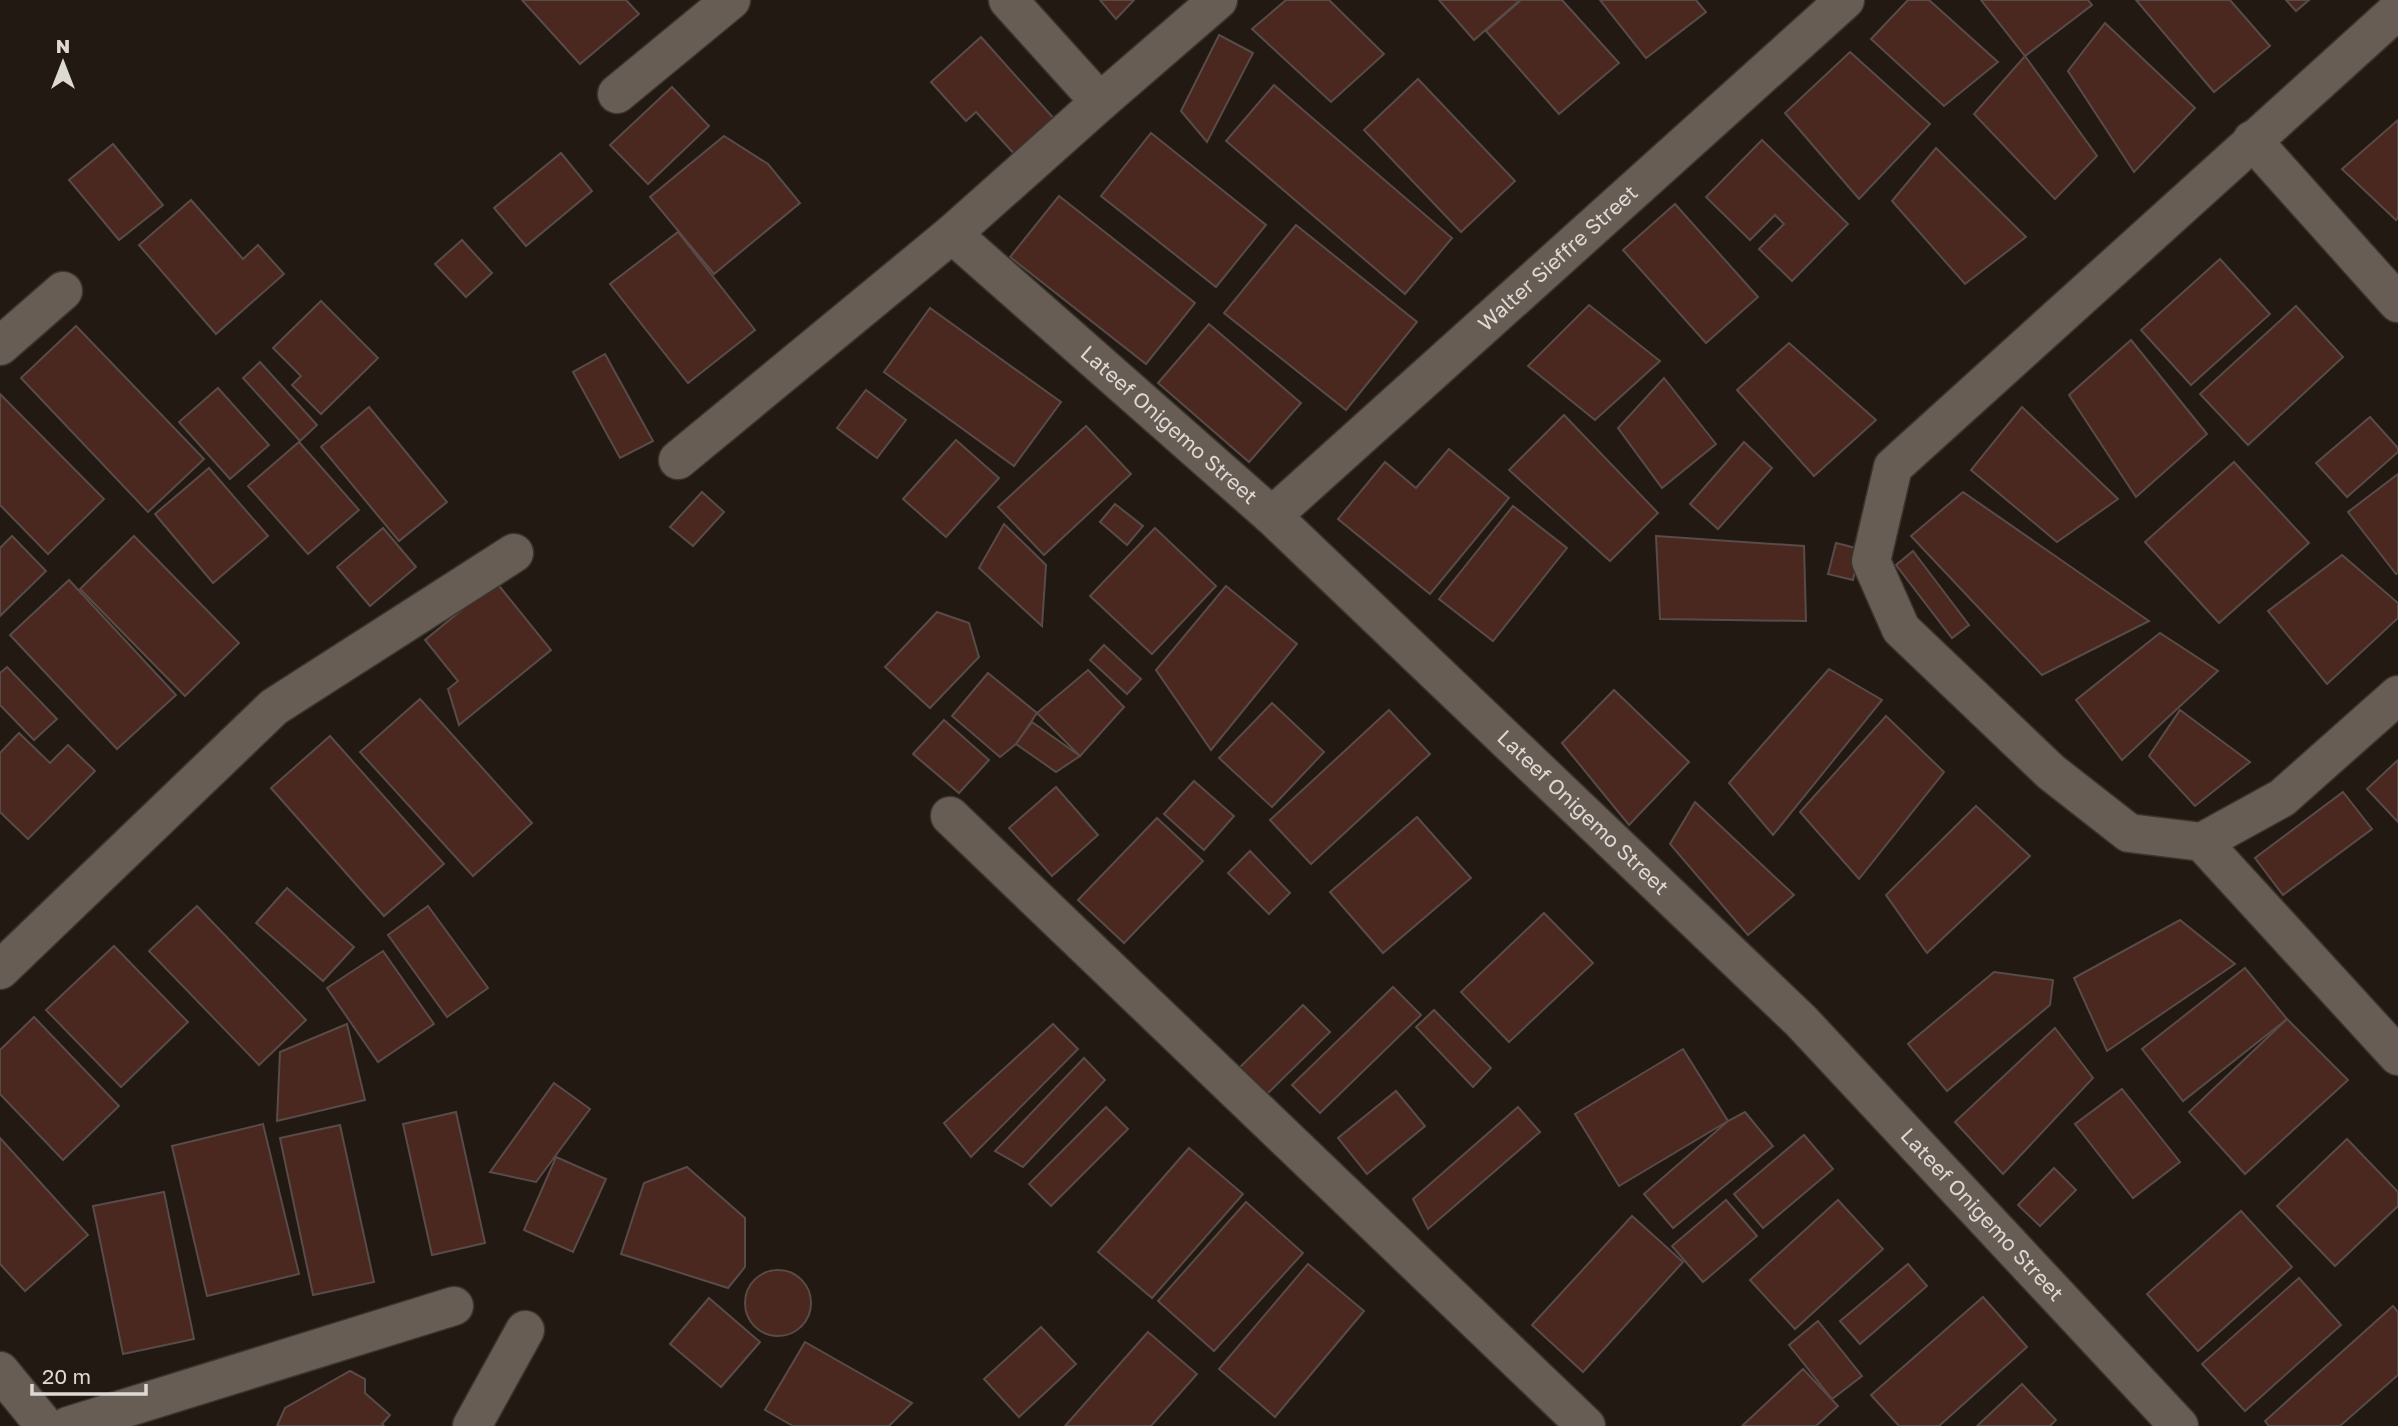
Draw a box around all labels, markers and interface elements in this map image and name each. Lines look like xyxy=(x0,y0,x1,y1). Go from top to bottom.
north arrow xyxy=(28,28,98,98)
text: N xyxy=(56,34,70,57)
street label: Walter Sieffre Street xyxy=(1472,179,1643,336)
street label: Lateef Onigemo Street xyxy=(1076,339,1263,509)
street label: Lateef Onigemo Street xyxy=(1492,724,1674,900)
street label: Lateef Onigemo Street xyxy=(1896,1122,2070,1306)
scale bar xyxy=(32,1352,145,1396)
text: 20 m xyxy=(42,1363,91,1389)

